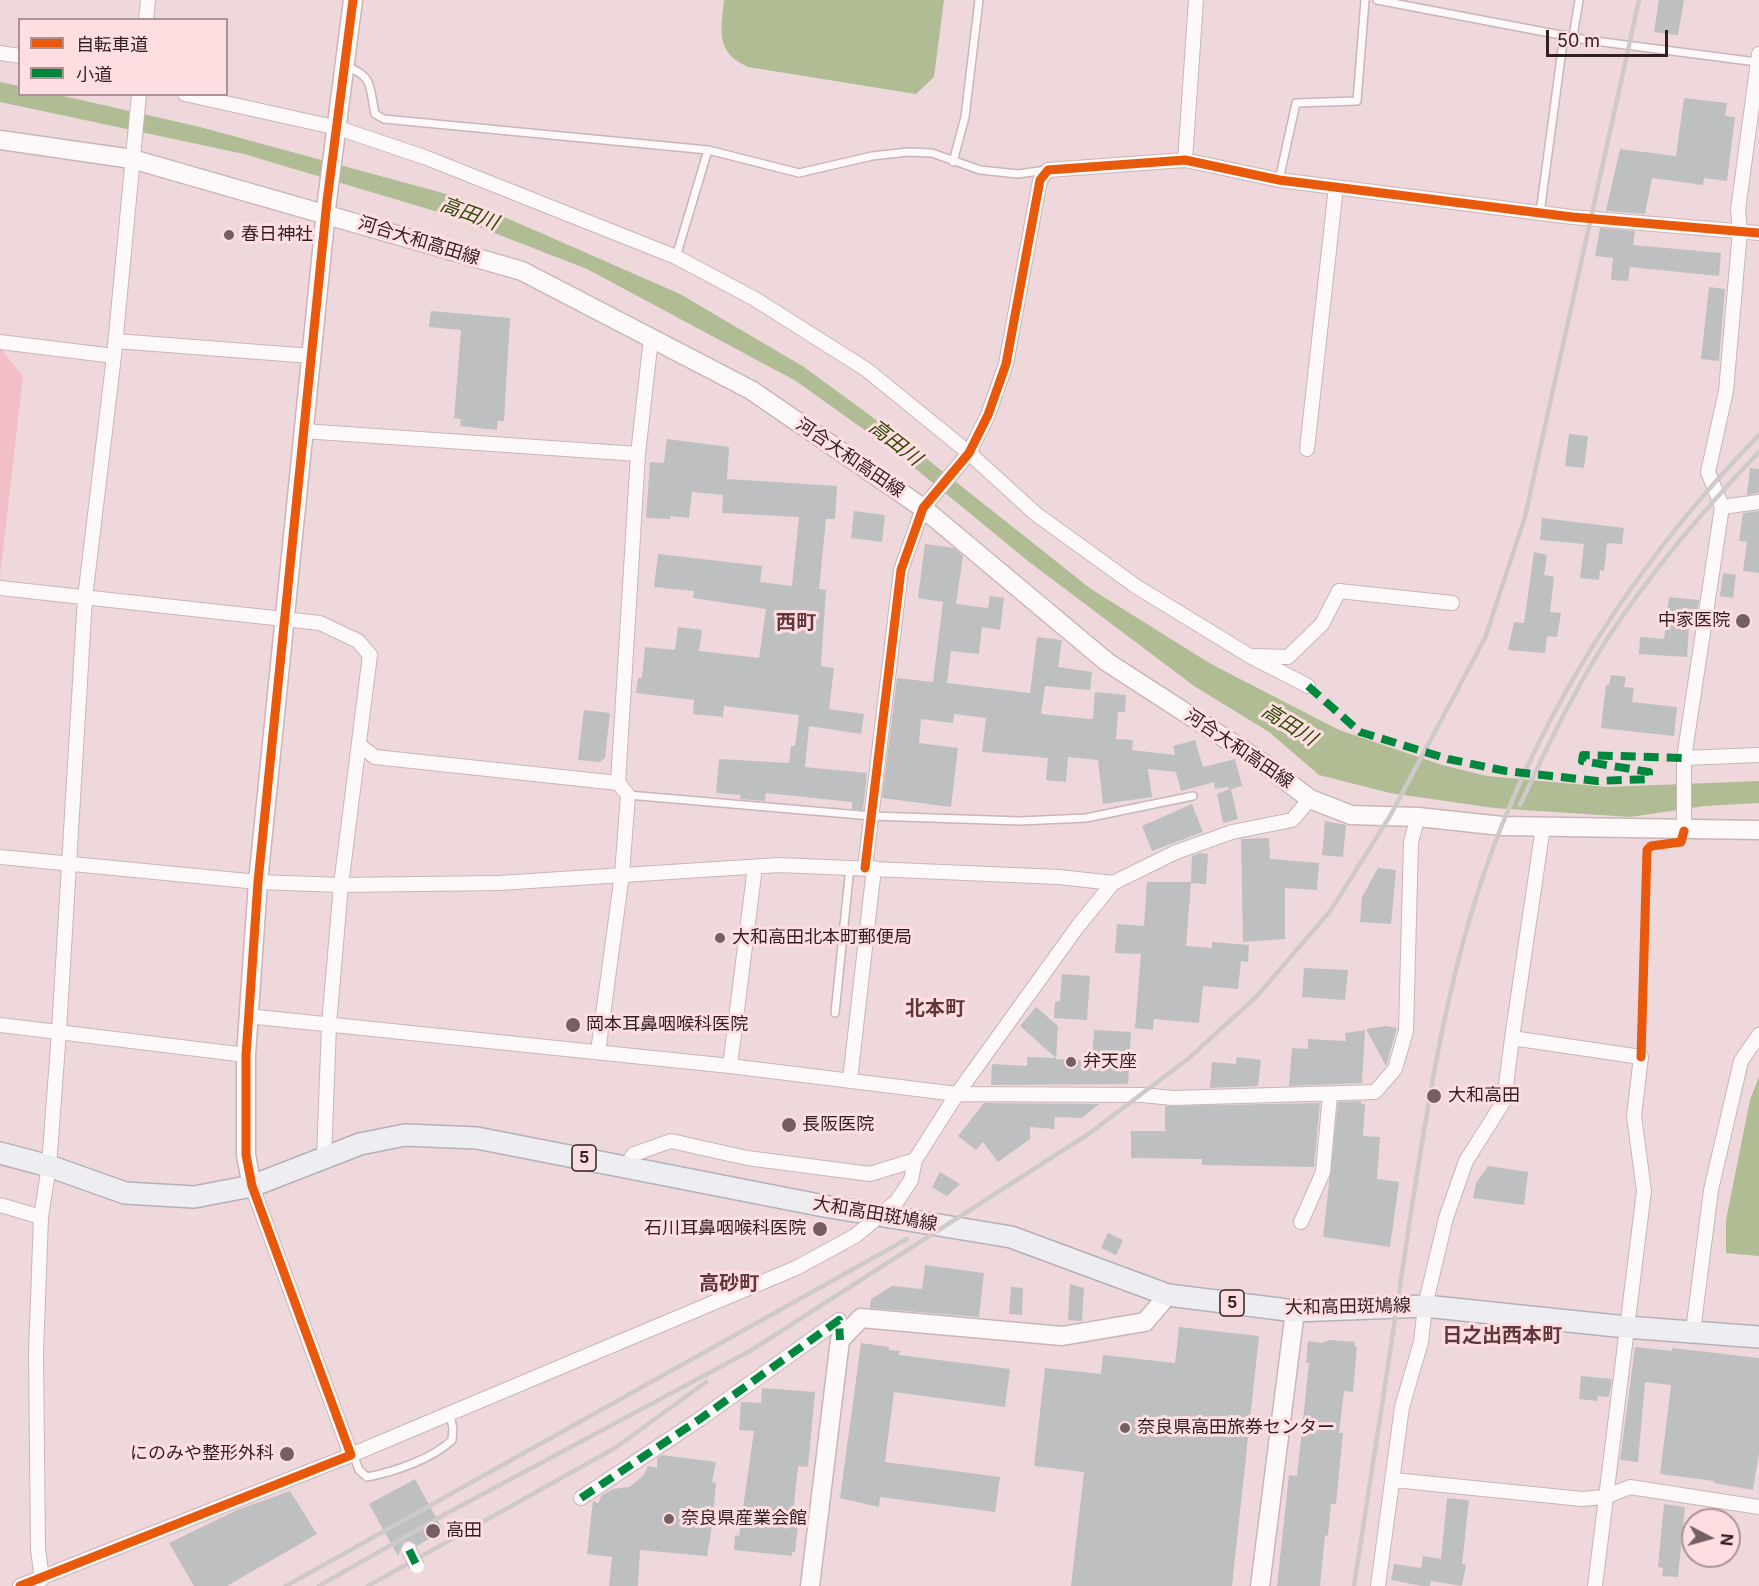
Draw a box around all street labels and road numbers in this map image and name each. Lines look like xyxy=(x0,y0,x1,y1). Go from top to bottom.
street label: 河合大和高田線 xyxy=(356,212,482,270)
street label: 河合大和高田線 xyxy=(792,414,908,502)
street label: 河合大和高田線 xyxy=(1181,705,1297,793)
road number: 5 xyxy=(572,1145,596,1171)
street label: 大和高田斑鳩線 xyxy=(811,1192,939,1236)
road number: 5 xyxy=(1220,1290,1244,1316)
street label: 大和高田斑鳩線 xyxy=(1285,1295,1411,1319)

